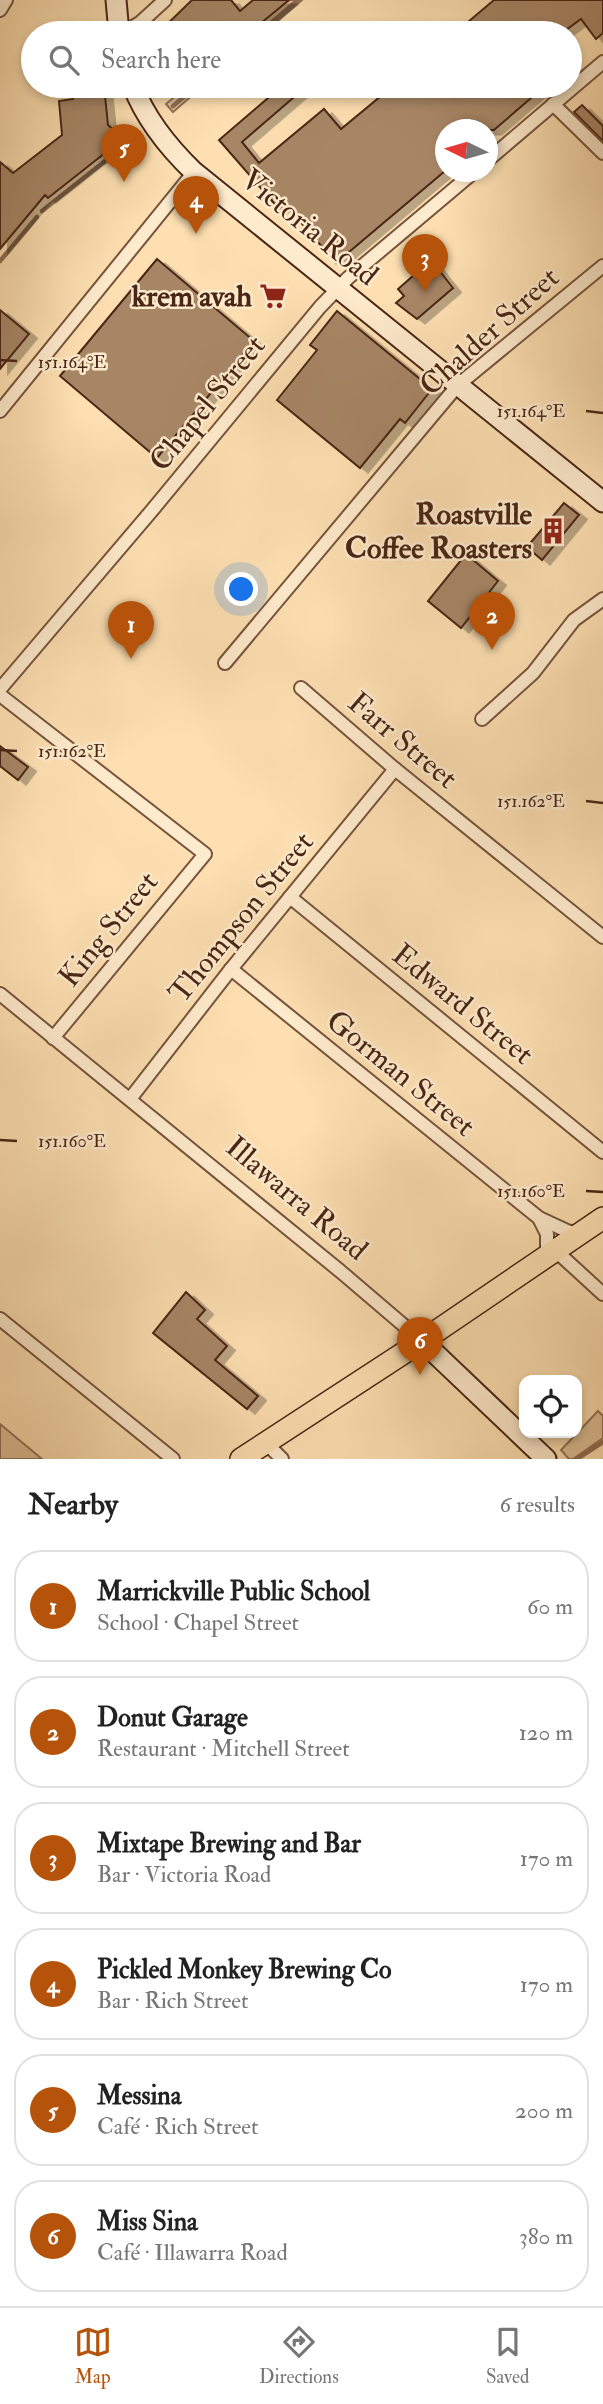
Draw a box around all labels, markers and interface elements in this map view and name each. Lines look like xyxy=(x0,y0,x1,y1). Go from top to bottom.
search box xyxy=(21,21,582,98)
icon: search xyxy=(45,41,83,79)
text: Search here xyxy=(101,44,221,76)
north arrow xyxy=(435,119,498,182)
pin: 5 xyxy=(101,124,147,182)
street label: Victoria Road xyxy=(234,161,386,294)
pin: 4 xyxy=(173,176,219,234)
pin: 3 xyxy=(402,234,448,292)
street label: Chalder Street xyxy=(412,259,567,404)
place label: krem avah xyxy=(131,278,252,315)
supermarket icon: krem avah xyxy=(258,281,288,311)
street label: Chapel Street xyxy=(141,328,274,479)
text: 151.164°E xyxy=(38,351,106,374)
text: 151.164°E xyxy=(497,400,565,423)
place label: Roastville Coffee Roasters xyxy=(345,496,532,567)
building icon: Roastville Coffee Roasters xyxy=(538,516,568,546)
your location xyxy=(224,572,258,606)
pin: 2 xyxy=(469,592,515,650)
pin: 1 xyxy=(108,601,154,659)
street label: Farr Street xyxy=(340,684,465,797)
text: 151.162°E xyxy=(38,740,106,763)
text: 151.162°E xyxy=(497,790,565,813)
street label: Thompson Street xyxy=(161,824,322,1010)
street label: King Street xyxy=(51,864,166,995)
street label: Edward Street xyxy=(384,936,541,1073)
street label: Gorman Street xyxy=(319,1002,483,1145)
street label: Illawarra Road xyxy=(218,1128,375,1269)
text: 151.160°E xyxy=(38,1130,106,1153)
text: 151.160°E xyxy=(497,1180,565,1203)
pin: 6 xyxy=(397,1317,443,1375)
map controls xyxy=(519,1375,582,1438)
button: locate xyxy=(519,1375,582,1438)
text: Nearby xyxy=(28,1486,118,1523)
text: 6 results xyxy=(500,1490,575,1519)
text: Marrickville Public School xyxy=(97,1576,370,1608)
text: 1 xyxy=(49,1592,57,1621)
text: 60 m xyxy=(527,1592,573,1621)
text: School · Chapel Street xyxy=(97,1608,299,1637)
text: Donut Garage xyxy=(97,1702,248,1734)
text: 2 xyxy=(47,1718,59,1747)
text: 120 m xyxy=(519,1718,573,1747)
text: Restaurant · Mitchell Street xyxy=(97,1734,350,1763)
text: Mixtape Brewing and Bar xyxy=(97,1828,361,1860)
text: 3 xyxy=(49,1844,57,1873)
text: 170 m xyxy=(520,1844,573,1873)
text: Bar · Victoria Road xyxy=(97,1860,271,1889)
text: Pickled Monkey Brewing Co xyxy=(97,1954,391,1986)
text: 4 xyxy=(47,1970,59,1999)
text: 170 m xyxy=(520,1970,573,1999)
text: Bar · Rich Street xyxy=(97,1986,248,2015)
text: Messina xyxy=(97,2080,181,2112)
text: 5 xyxy=(48,2096,58,2125)
text: 200 m xyxy=(515,2096,573,2125)
text: Café · Rich Street xyxy=(97,2112,258,2141)
text: Miss Sina xyxy=(97,2206,198,2238)
text: 6 xyxy=(47,2222,59,2251)
text: 380 m xyxy=(519,2222,573,2251)
text: Café · Illawarra Road xyxy=(97,2238,288,2267)
tab: Map xyxy=(74,2323,112,2389)
tab: Directions xyxy=(259,2323,339,2389)
tab: Saved xyxy=(486,2323,529,2389)

